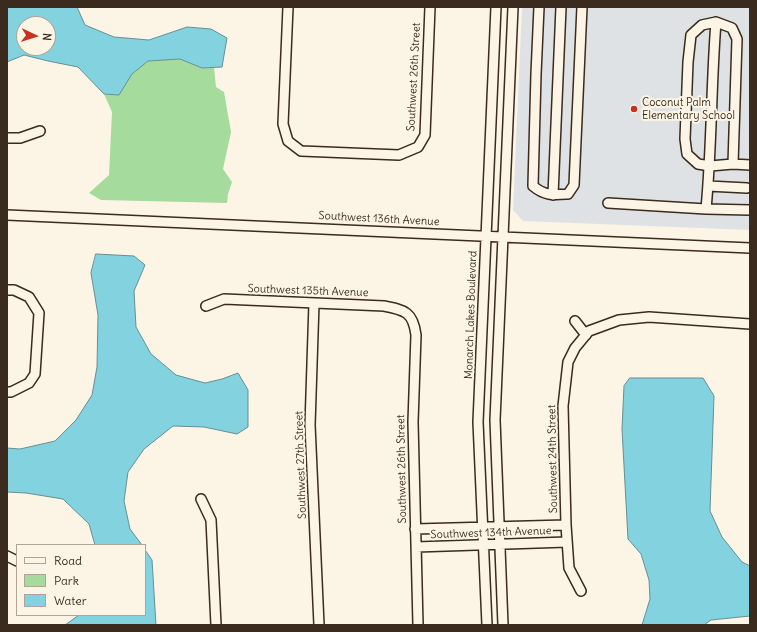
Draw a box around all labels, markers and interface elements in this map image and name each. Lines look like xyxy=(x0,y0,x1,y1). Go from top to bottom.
north arrow xyxy=(16,16,56,56)
street label: Southwest 26th Street xyxy=(405,22,423,132)
text: N xyxy=(40,32,54,41)
place label: Coconut Palm Elementary School xyxy=(642,96,735,122)
marker: Coconut Palm Elementary School xyxy=(629,104,639,114)
street label: Southwest 136th Avenue xyxy=(318,209,440,229)
street label: Monarch Lakes Boulevard xyxy=(462,251,480,379)
street label: Southwest 135th Avenue xyxy=(247,282,369,300)
street label: Southwest 24th Street xyxy=(545,404,561,514)
street label: Southwest 27th Street xyxy=(293,411,309,519)
street label: Southwest 26th Street xyxy=(394,414,410,524)
street label: Southwest 134th Avenue xyxy=(430,524,552,542)
legend xyxy=(16,544,146,616)
text: Road xyxy=(54,553,82,568)
text: Park xyxy=(54,573,79,588)
text: Water xyxy=(54,593,87,608)

